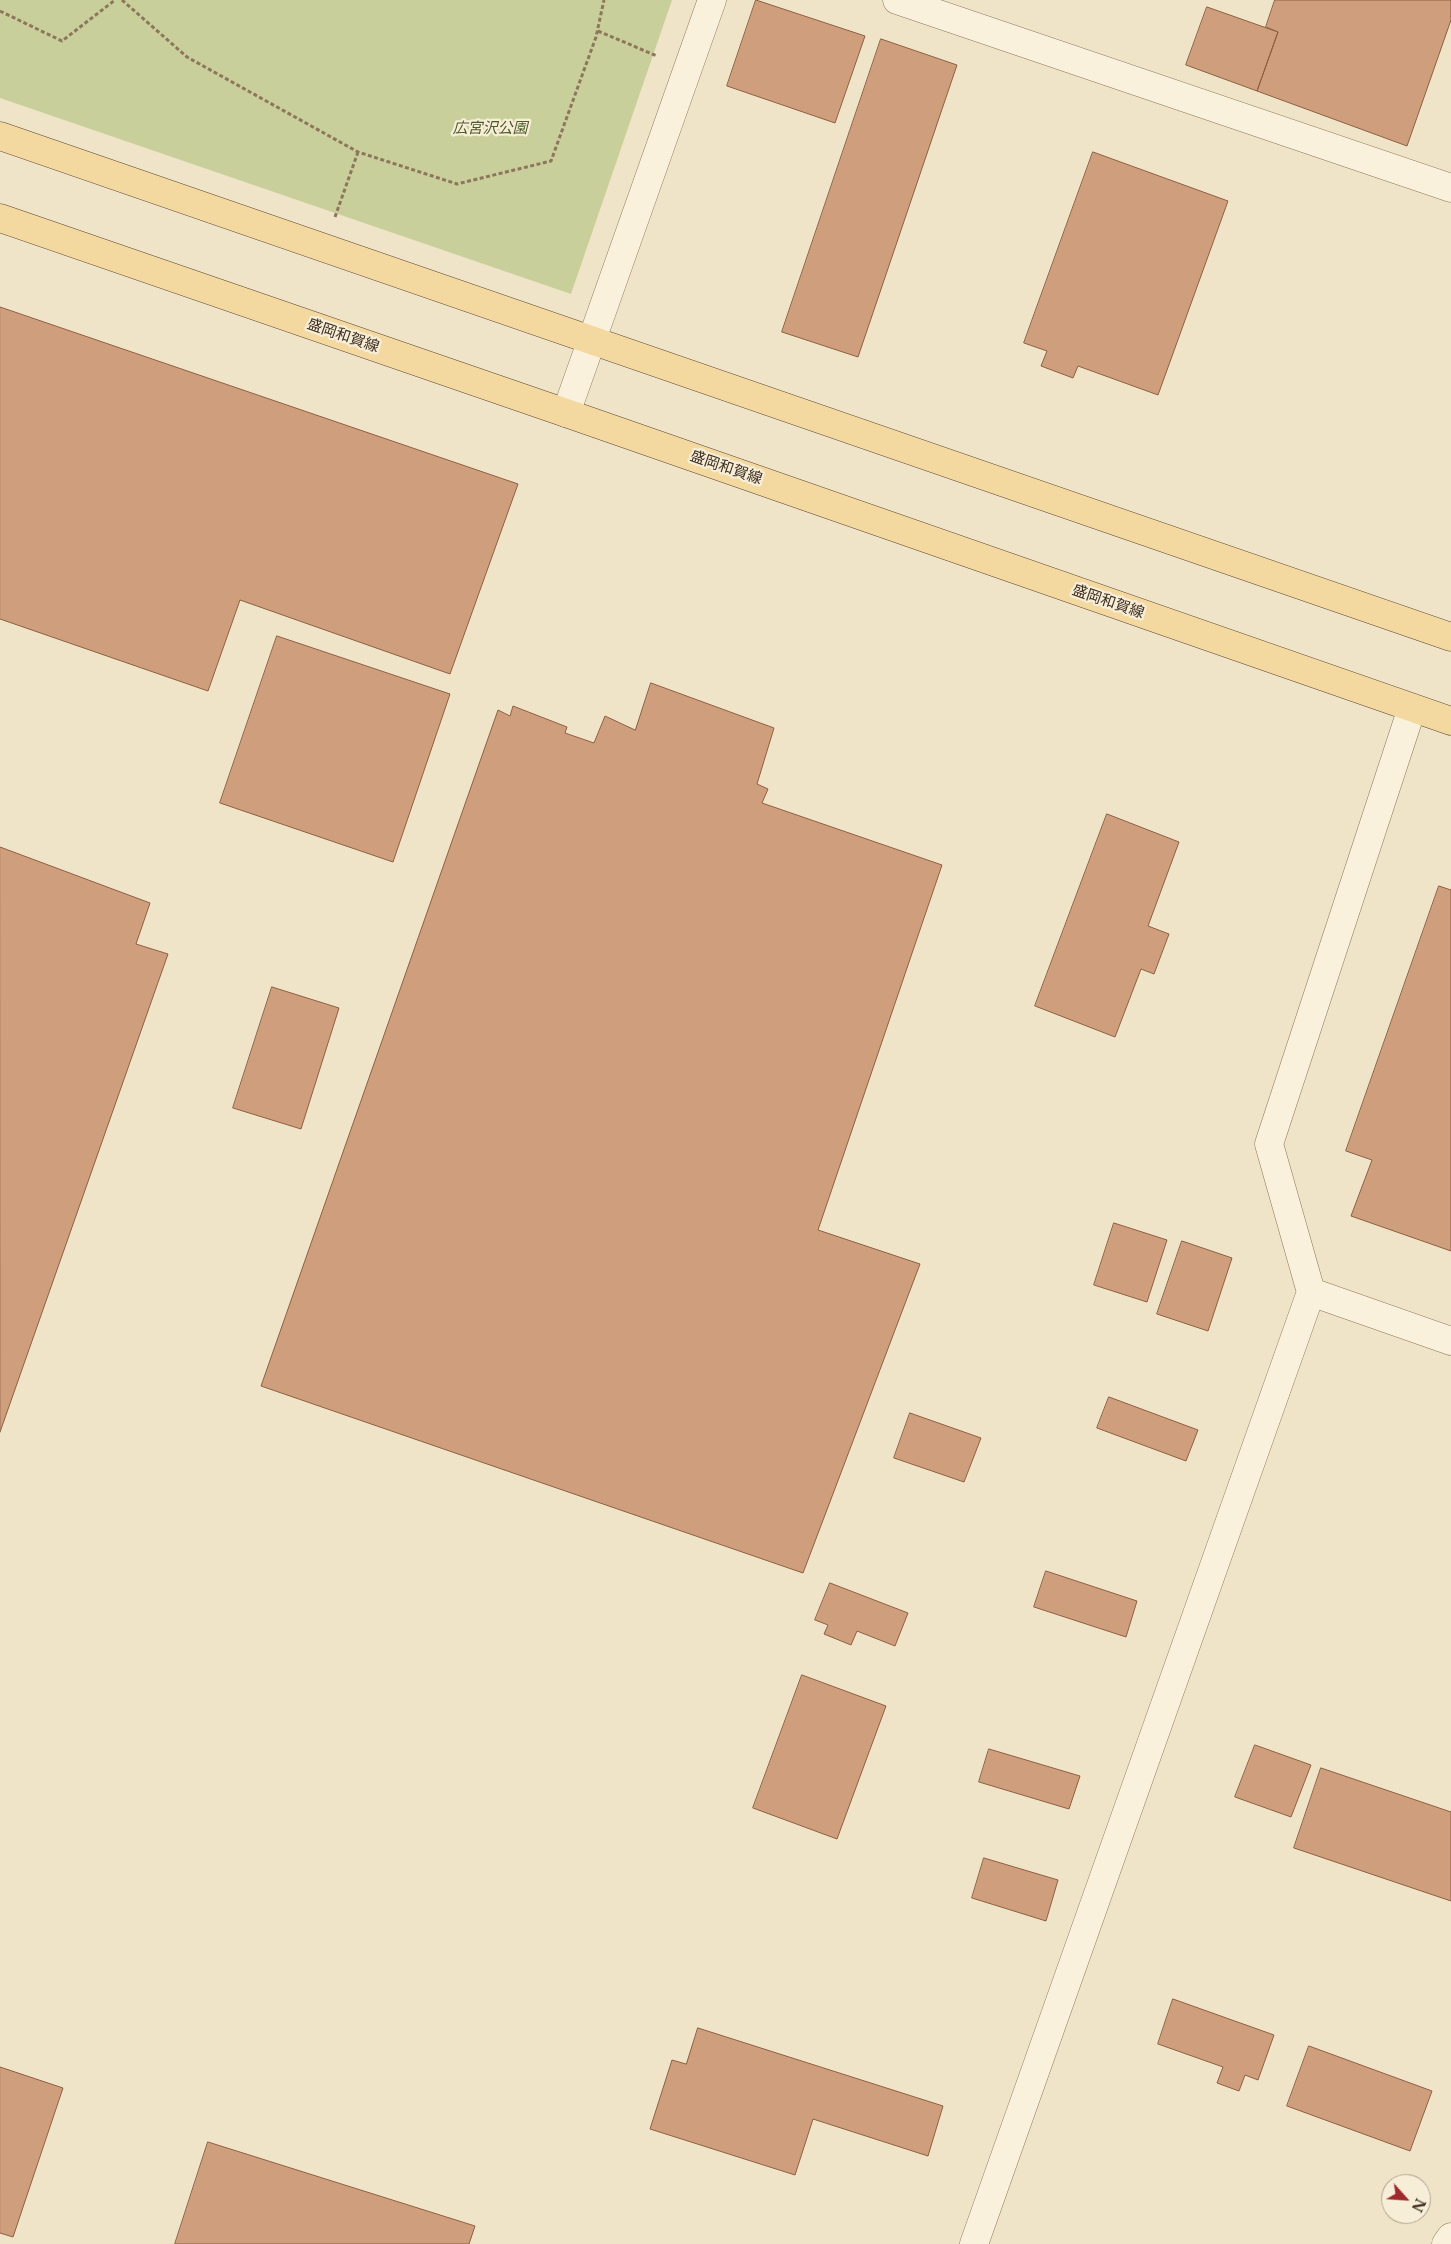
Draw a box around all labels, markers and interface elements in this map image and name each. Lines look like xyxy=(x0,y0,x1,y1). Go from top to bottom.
park label: 広宮沢公園 xyxy=(453,120,527,138)
street label: 盛岡和賀線 xyxy=(305,315,381,357)
street label: 盛岡和賀線 xyxy=(688,447,764,489)
street label: 盛岡和賀線 xyxy=(1070,581,1146,623)
north arrow xyxy=(1381,2174,1431,2224)
text: N xyxy=(1408,2195,1430,2215)

